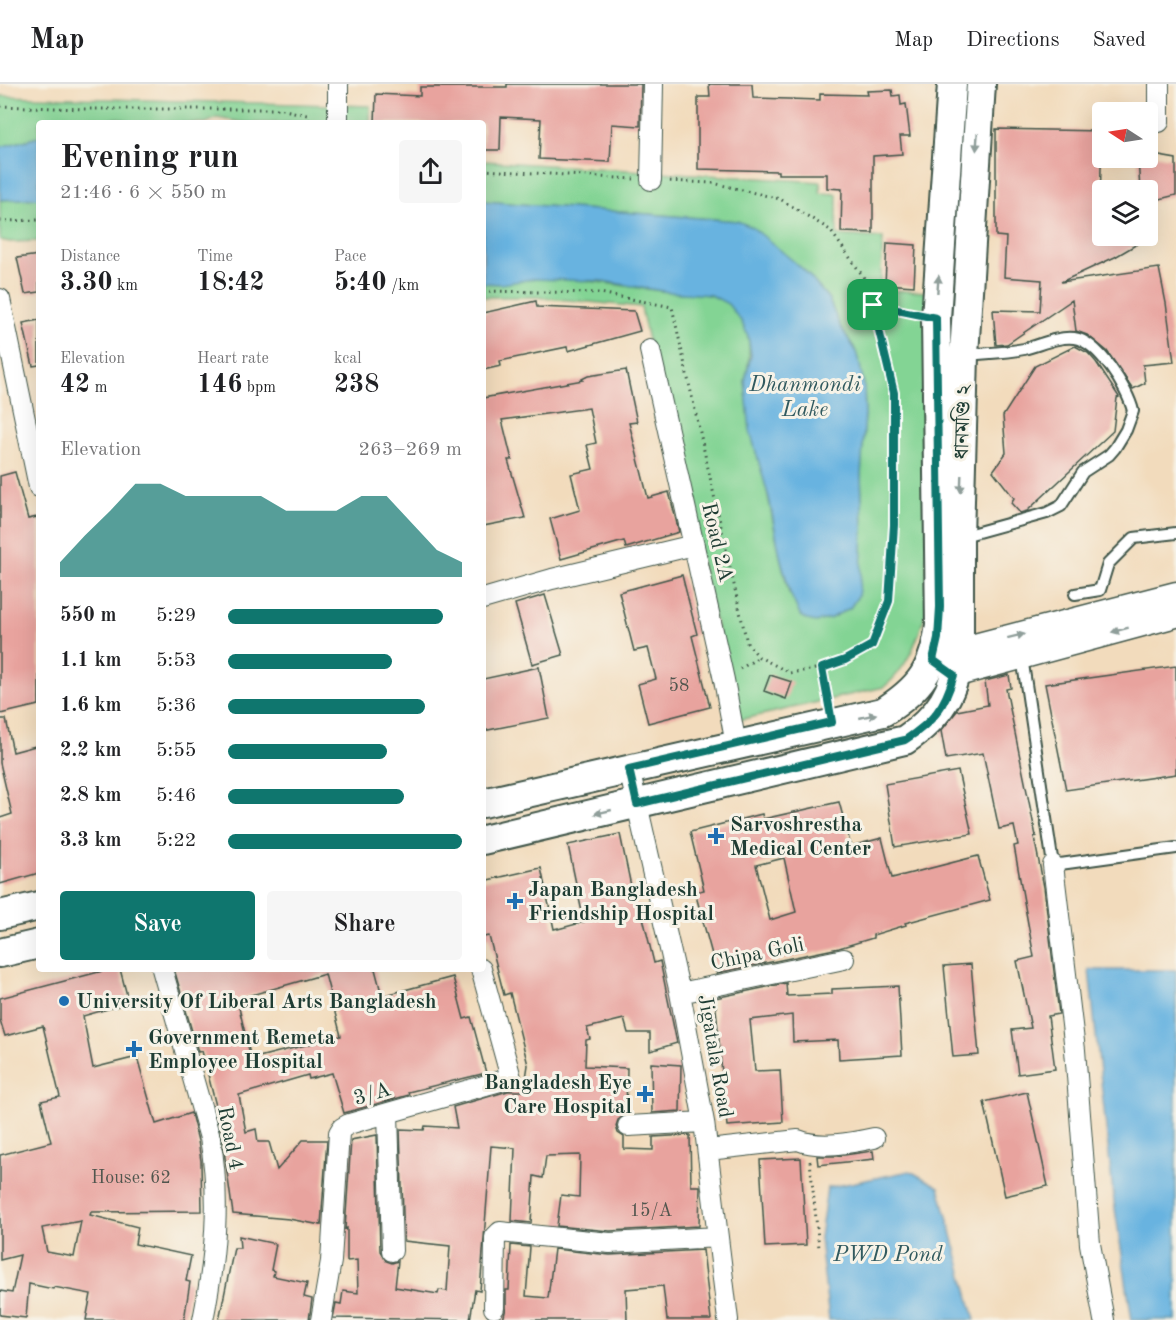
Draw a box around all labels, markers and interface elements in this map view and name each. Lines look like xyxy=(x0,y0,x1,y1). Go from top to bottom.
text: Map xyxy=(30,27,84,55)
text: Map xyxy=(894,30,933,51)
text: Directions xyxy=(966,30,1060,51)
text: Saved xyxy=(1093,30,1146,51)
north arrow xyxy=(1092,102,1158,168)
map controls xyxy=(1092,102,1158,246)
one-way arrow xyxy=(973,133,982,152)
button: share xyxy=(399,140,462,203)
text: Evening run xyxy=(60,142,239,175)
button: layers xyxy=(1092,180,1158,246)
text: 21:46 · 6 × 550 m xyxy=(60,183,227,203)
text: Distance xyxy=(60,249,120,265)
text: Time xyxy=(197,249,233,265)
text: Pace xyxy=(334,249,366,265)
text: 3.30 xyxy=(60,270,113,296)
text: 18:42 xyxy=(197,270,265,296)
text: 5:40 xyxy=(334,270,387,296)
one-way arrow xyxy=(933,274,943,293)
text: km xyxy=(113,278,138,294)
text: /km xyxy=(387,278,419,294)
pin xyxy=(847,279,898,330)
icon: arrive xyxy=(856,288,889,321)
text: Elevation xyxy=(60,351,125,367)
text: Heart rate xyxy=(197,351,269,367)
text: kcal xyxy=(334,351,362,367)
text: 42 xyxy=(60,372,90,398)
text: 146 xyxy=(197,372,242,398)
text: 238 xyxy=(334,372,379,398)
water label: Dhanmondi Lake xyxy=(748,374,861,421)
text: m xyxy=(90,380,107,396)
text: bpm xyxy=(242,380,276,396)
street label: ধানমণ্ডি ২ xyxy=(949,383,975,460)
text: Elevation xyxy=(60,440,141,460)
text: 263–269 m xyxy=(359,440,462,460)
one-way arrow xyxy=(956,474,965,493)
street label: Road 2A xyxy=(697,501,736,584)
text: 550 m xyxy=(60,606,116,626)
text: 5:29 xyxy=(156,606,196,626)
one-way arrow xyxy=(1110,626,1129,636)
one-way arrow xyxy=(1007,631,1025,640)
text: 1.1 km xyxy=(60,651,122,671)
text: 5:53 xyxy=(156,651,196,671)
house number: 58 xyxy=(669,677,689,695)
text: 1.6 km xyxy=(60,696,122,716)
text: 5:36 xyxy=(156,696,196,716)
one-way arrow xyxy=(858,711,877,720)
text: 2.2 km xyxy=(60,741,122,761)
text: 5:55 xyxy=(156,741,196,761)
text: 2.8 km xyxy=(60,786,122,806)
text: 5:46 xyxy=(156,786,196,806)
one-way arrow xyxy=(594,807,612,817)
place label: Sarvoshrestha Medical Center xyxy=(730,815,871,860)
marker: Sarvoshrestha Medical Center xyxy=(707,827,725,845)
text: 3.3 km xyxy=(60,831,122,851)
text: 5:22 xyxy=(156,831,196,851)
place label: Japan Bangladesh Friendship Hospital xyxy=(528,880,714,925)
button: Save xyxy=(60,891,255,960)
button: Share xyxy=(267,891,462,960)
marker: Japan Bangladesh Friendship Hospital xyxy=(506,892,524,910)
street label: Chipa Goli xyxy=(709,934,806,975)
place label: University Of Liberal Arts Bangladesh xyxy=(76,992,437,1013)
street label: Jigatala Road xyxy=(693,993,736,1120)
marker: University Of Liberal Arts Bangladesh xyxy=(57,994,71,1008)
place label: Government Remeta Employee Hospital xyxy=(148,1028,336,1073)
marker: Government Remeta Employee Hospital xyxy=(125,1040,143,1058)
place label: Bangladesh Eye Care Hospital xyxy=(484,1073,632,1118)
street label: 3/A xyxy=(351,1079,393,1110)
marker: Bangladesh Eye Care Hospital xyxy=(636,1085,654,1103)
street label: Road 4 xyxy=(213,1104,246,1172)
house number: House: 62 xyxy=(91,1169,171,1187)
house number: 15/A xyxy=(630,1202,673,1220)
water label: PWD Pond xyxy=(832,1244,943,1266)

